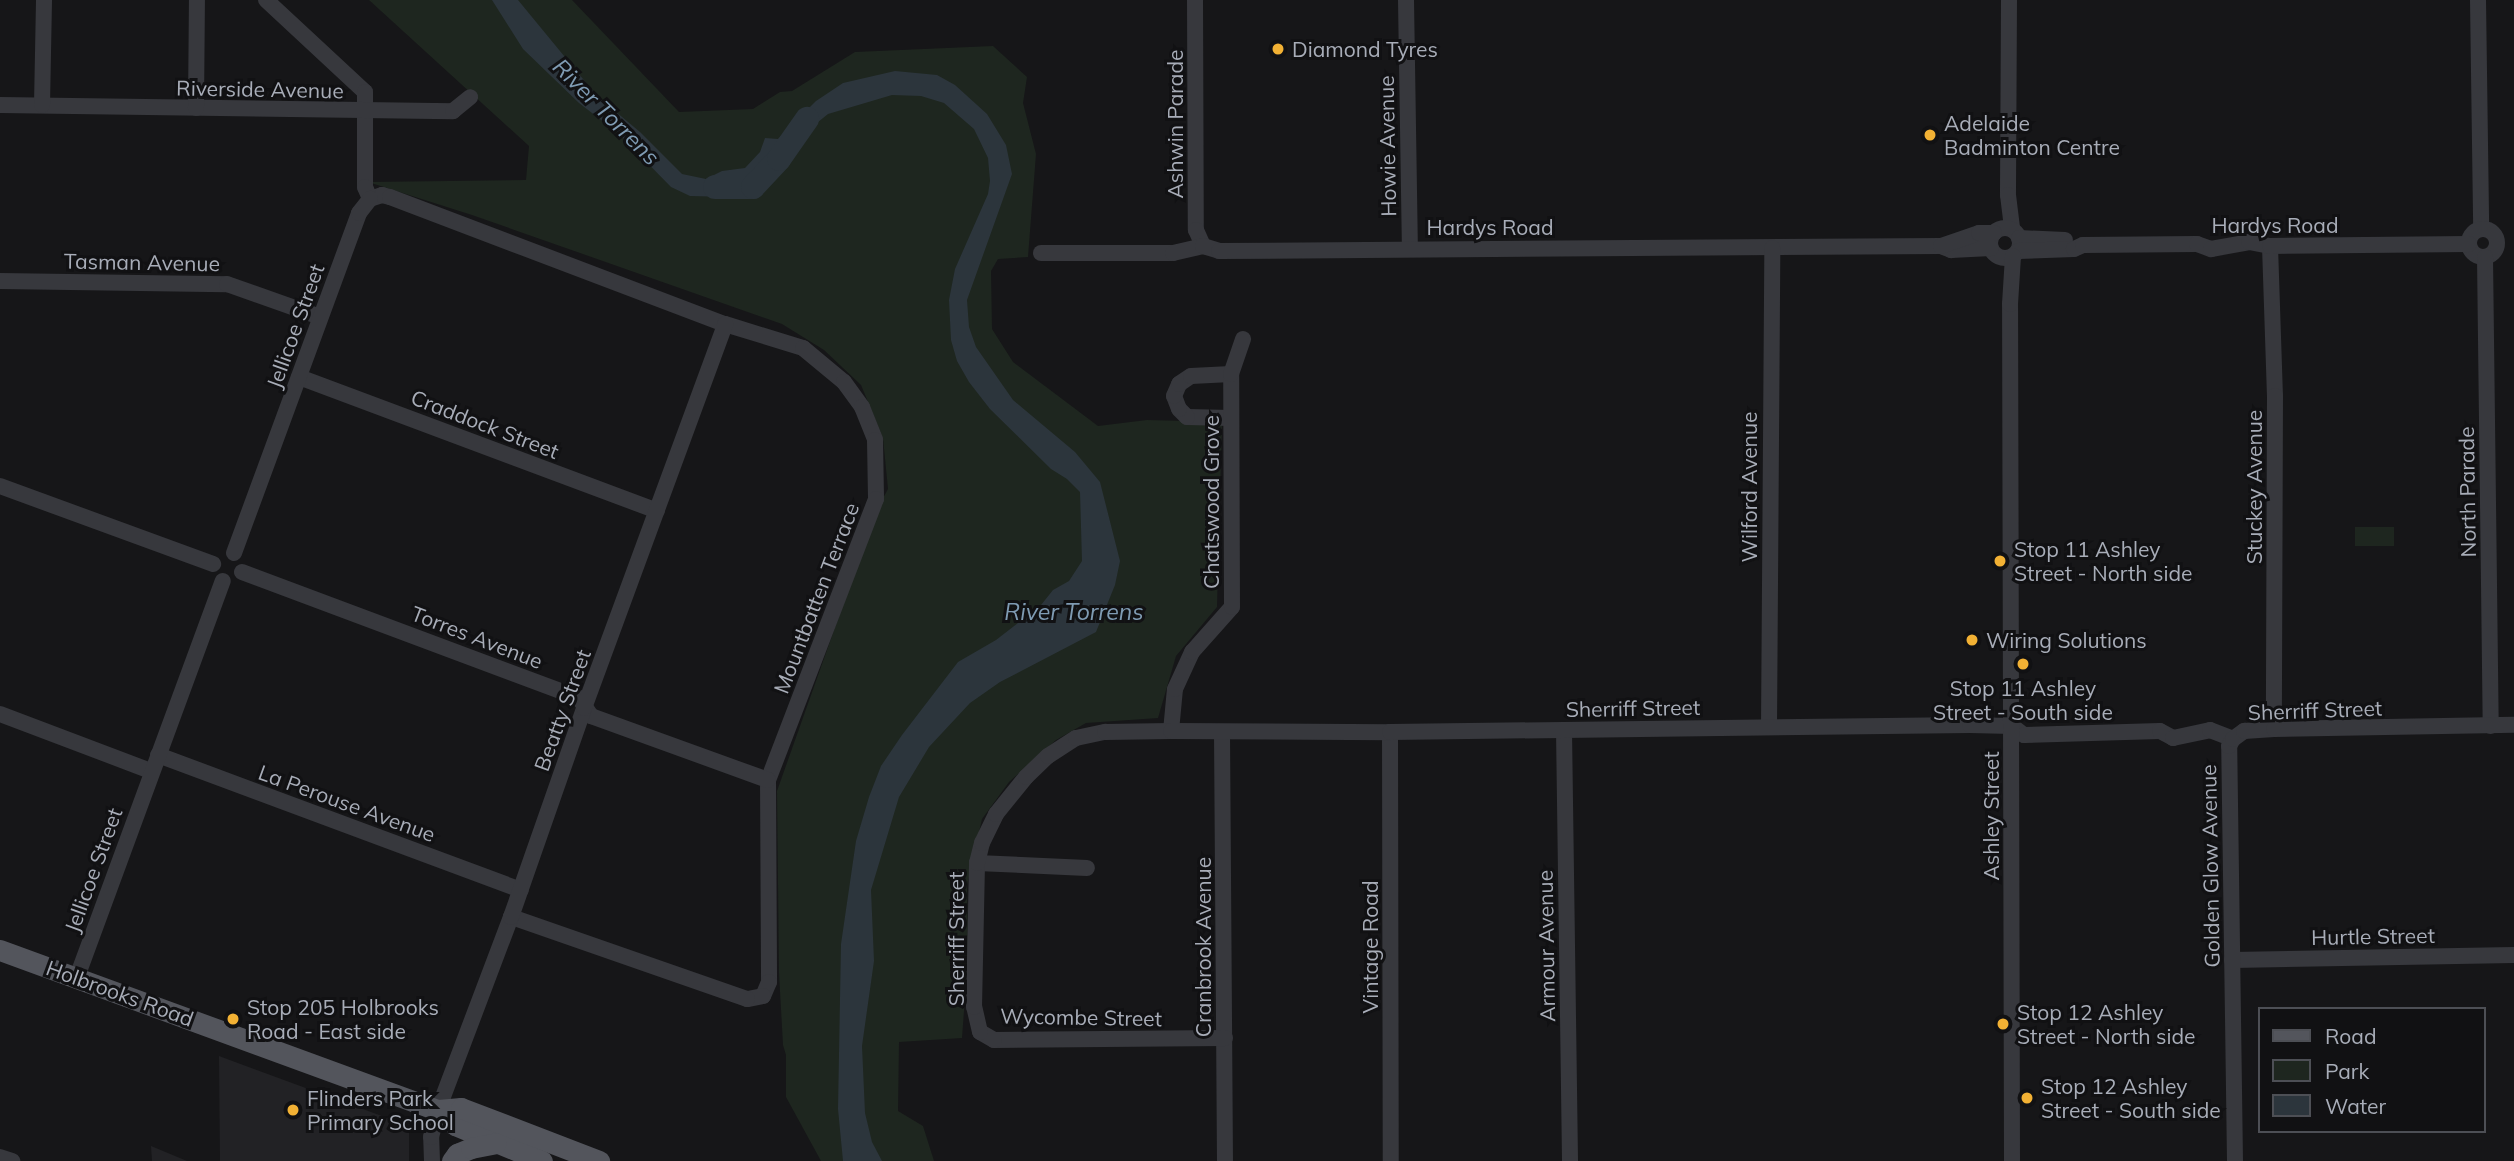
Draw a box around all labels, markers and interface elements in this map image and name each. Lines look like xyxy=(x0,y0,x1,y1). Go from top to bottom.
place label: Diamond Tyres xyxy=(1292,36,1438,62)
marker: Diamond Tyres xyxy=(1270,41,1286,57)
street label: Ashwin Parade xyxy=(1162,50,1188,198)
water label: River Torrens xyxy=(547,53,665,171)
street label: Riverside Avenue xyxy=(176,75,344,103)
street label: Howie Avenue xyxy=(1373,75,1401,217)
place label: Adelaide Badminton Centre xyxy=(1944,110,2120,160)
marker: Adelaide Badminton Centre xyxy=(1922,127,1938,143)
street label: Hardys Road xyxy=(2211,212,2339,238)
street label: Hardys Road xyxy=(1426,214,1554,240)
street label: Tasman Avenue xyxy=(64,248,220,276)
street label: Jellicoe Street xyxy=(261,260,329,392)
street label: Craddock Street xyxy=(407,384,563,464)
street label: Stuckey Avenue xyxy=(2241,410,2267,564)
street label: Wilford Avenue xyxy=(1736,412,1762,562)
street label: Chatswood Grove xyxy=(1198,415,1224,589)
street label: North Parade xyxy=(2453,426,2481,558)
street label: Mountbatten Terrace xyxy=(768,499,864,697)
place label: Stop 11 Ashley Street - North side xyxy=(2014,536,2192,586)
marker: Stop 11 Ashley Street - North side xyxy=(1992,553,2008,569)
water label: River Torrens xyxy=(1004,598,1144,626)
street label: Torres Avenue xyxy=(408,600,546,674)
place label: Wiring Solutions xyxy=(1986,627,2147,653)
marker: Wiring Solutions xyxy=(1964,632,1980,648)
street label: Beatty Street xyxy=(528,646,596,774)
marker: Stop 11 Ashley Street - South side xyxy=(2015,656,2031,672)
place label: Stop 11 Ashley Street - South side xyxy=(1933,675,2113,725)
street label: Sherriff Street xyxy=(1566,694,1700,722)
street label: Sherriff Street xyxy=(2247,695,2383,725)
street label: Ashley Street xyxy=(1978,751,2004,881)
street label: La Perouse Avenue xyxy=(255,759,439,847)
street label: Golden Glow Avenue xyxy=(2196,764,2224,968)
street label: Jellicoe Street xyxy=(59,804,127,936)
street label: Cranbrook Avenue xyxy=(1190,857,1216,1037)
street label: Armour Avenue xyxy=(1532,870,1560,1022)
street label: Sherriff Street xyxy=(943,872,969,1006)
street label: Vintage Road xyxy=(1357,881,1383,1013)
street label: Hurtle Street xyxy=(2311,922,2435,950)
street label: Holbrooks Road xyxy=(43,955,197,1031)
place label: Stop 205 Holbrooks Road - East side xyxy=(247,994,439,1044)
place label: Stop 12 Ashley Street - North side xyxy=(2017,999,2195,1049)
street label: Wycombe Street xyxy=(1000,1003,1162,1031)
legend xyxy=(2258,1007,2486,1133)
marker: Stop 205 Holbrooks Road - East side xyxy=(225,1011,241,1027)
marker: Stop 12 Ashley Street - North side xyxy=(1995,1016,2011,1032)
text: Road xyxy=(2325,1023,2376,1049)
text: Park xyxy=(2325,1058,2369,1084)
place label: Stop 12 Ashley Street - South side xyxy=(2041,1073,2221,1123)
place label: Flinders Park Primary School xyxy=(307,1085,454,1135)
marker: Stop 12 Ashley Street - South side xyxy=(2019,1090,2035,1106)
text: Water xyxy=(2325,1093,2386,1119)
marker: Flinders Park Primary School xyxy=(285,1102,301,1118)

